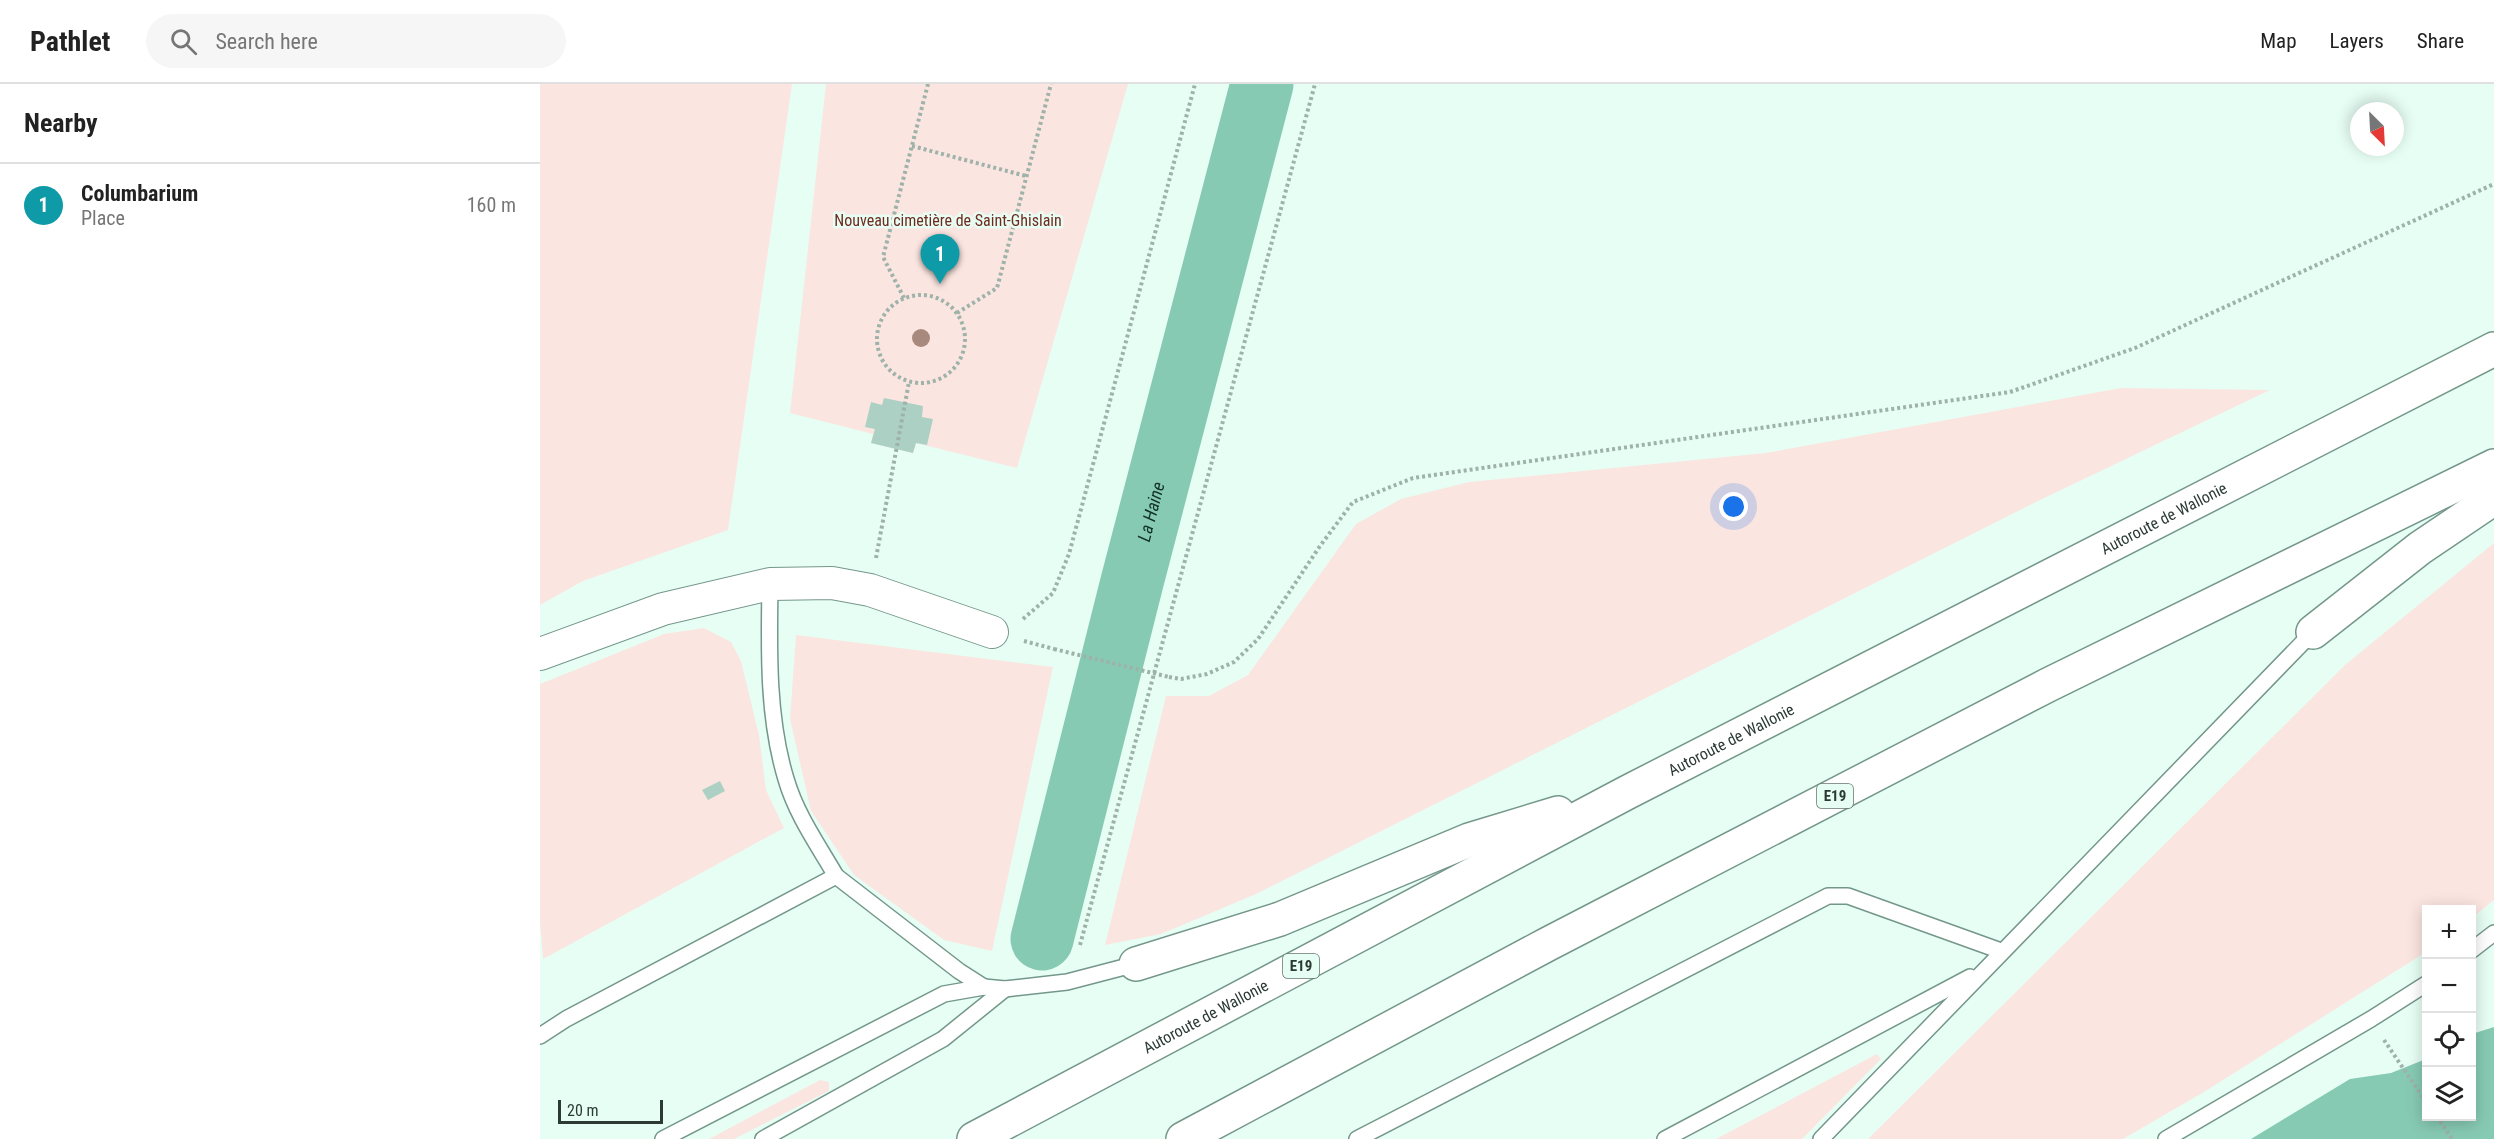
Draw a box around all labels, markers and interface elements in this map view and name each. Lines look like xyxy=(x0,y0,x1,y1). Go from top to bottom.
search box xyxy=(146,14,566,68)
text: Pathlet xyxy=(30,25,110,58)
icon: search xyxy=(167,25,200,58)
text: Search here xyxy=(215,29,318,54)
text: Map xyxy=(2260,29,2297,53)
text: Layers xyxy=(2330,29,2384,53)
text: Share xyxy=(2417,29,2464,53)
north arrow xyxy=(2350,102,2404,156)
text: Nearby xyxy=(24,108,98,138)
text: Columbarium xyxy=(81,181,198,206)
text: 1 xyxy=(38,193,49,217)
text: 160 m xyxy=(467,193,516,217)
text: Place xyxy=(81,206,125,230)
park label: Nouveau cimetière de Saint-Ghislain xyxy=(834,211,1062,230)
pin: 1 xyxy=(920,234,960,284)
street label: Autoroute de Wallonie xyxy=(2097,478,2230,558)
water label: La Haine xyxy=(1133,480,1168,544)
your location xyxy=(1719,492,1748,521)
street label: Autoroute de Wallonie xyxy=(1665,699,1797,779)
road number: E19 xyxy=(1817,784,1853,808)
map controls xyxy=(2422,905,2476,1121)
button: + xyxy=(2422,905,2476,959)
road number: E19 xyxy=(1283,954,1319,978)
button: − xyxy=(2422,959,2476,1013)
street label: Autoroute de Wallonie xyxy=(1140,975,1271,1057)
button: locate xyxy=(2422,1013,2476,1067)
button: layers xyxy=(2422,1067,2476,1121)
scale bar xyxy=(558,1097,663,1124)
text: 20 m xyxy=(567,1101,599,1120)

